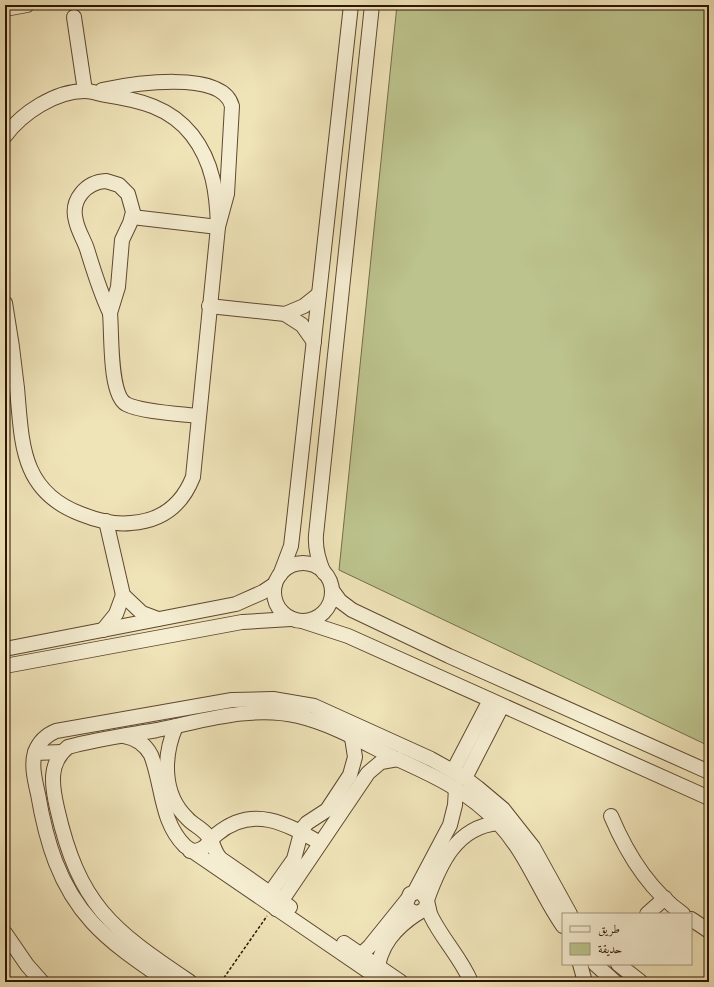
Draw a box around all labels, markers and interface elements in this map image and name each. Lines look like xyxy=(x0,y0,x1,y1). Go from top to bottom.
legend xyxy=(562,913,692,965)
text: طريق xyxy=(598,922,620,937)
text: حديقة xyxy=(598,942,622,957)

